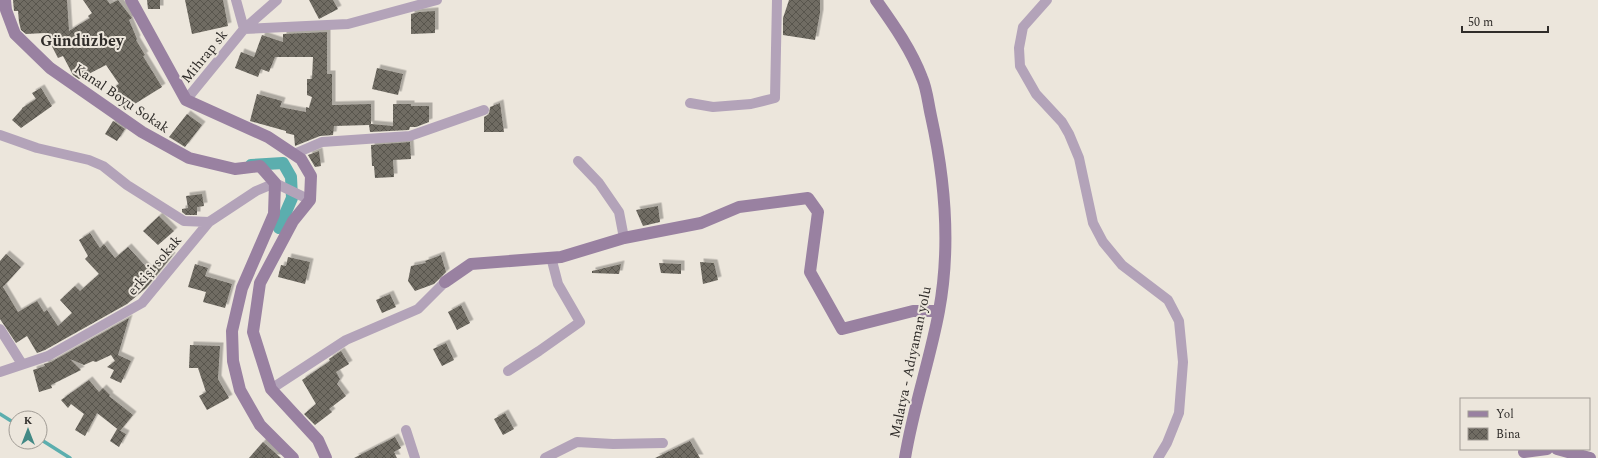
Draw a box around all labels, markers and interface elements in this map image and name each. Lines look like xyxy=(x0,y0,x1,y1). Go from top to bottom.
scale bar xyxy=(1462,8,1548,34)
text: 50 m xyxy=(1468,13,1493,32)
street label: Mihrap sk xyxy=(176,25,233,88)
district label: Gündüzbey xyxy=(40,29,125,53)
street label: Kanal Boyu Sokak xyxy=(70,59,174,138)
street label: erkişi sokak xyxy=(122,230,187,300)
street label: Malatya - Adıyaman yolu xyxy=(884,284,937,440)
legend xyxy=(1460,398,1590,450)
text: Yol xyxy=(1496,405,1514,424)
north arrow xyxy=(8,410,48,450)
text: K xyxy=(24,412,33,429)
text: Bina xyxy=(1496,425,1521,444)

